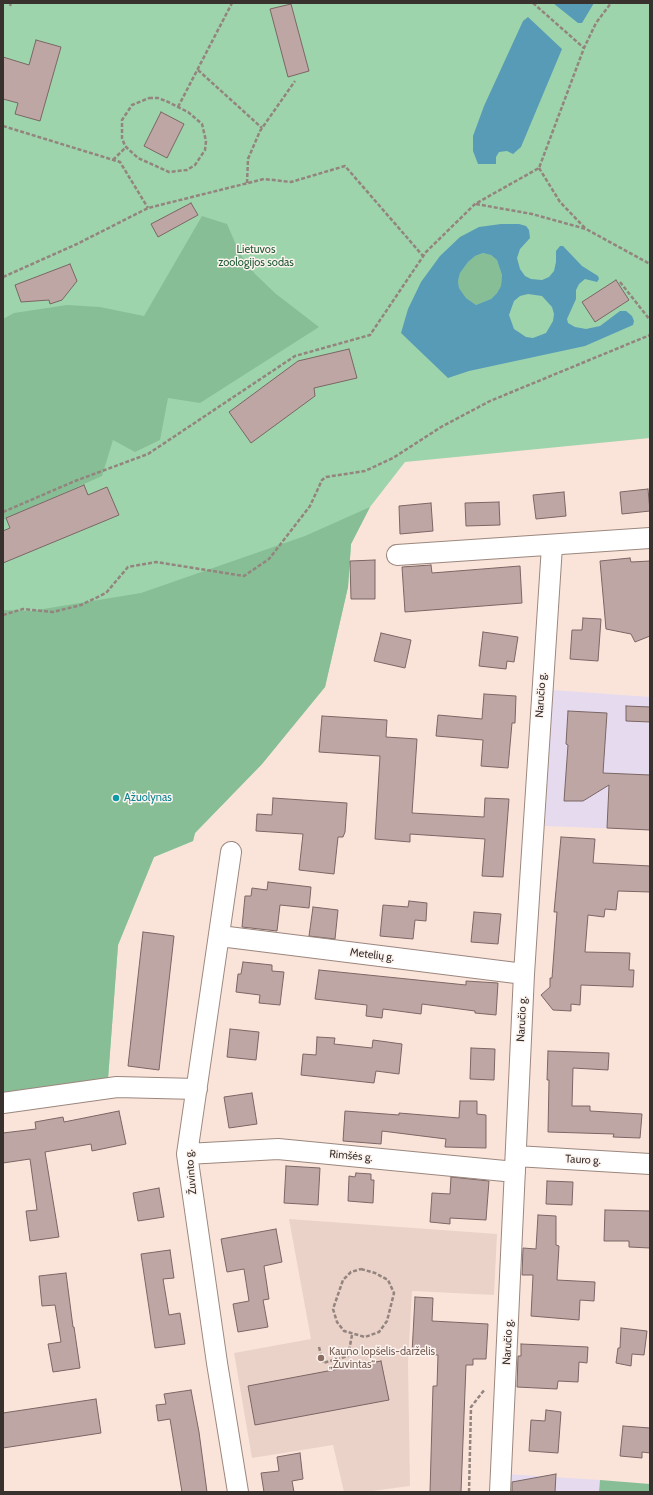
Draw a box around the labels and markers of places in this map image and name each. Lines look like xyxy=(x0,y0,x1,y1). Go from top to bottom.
place label: Ąžuolynas xyxy=(124,791,172,805)
marker: Ąžuolynas xyxy=(111,793,121,803)
place label: Kauno lopšelis-darželis „Žuvintas“ xyxy=(329,1345,435,1371)
marker: Kauno lopšelis-darželis „Žuvintas“ xyxy=(316,1353,326,1363)

